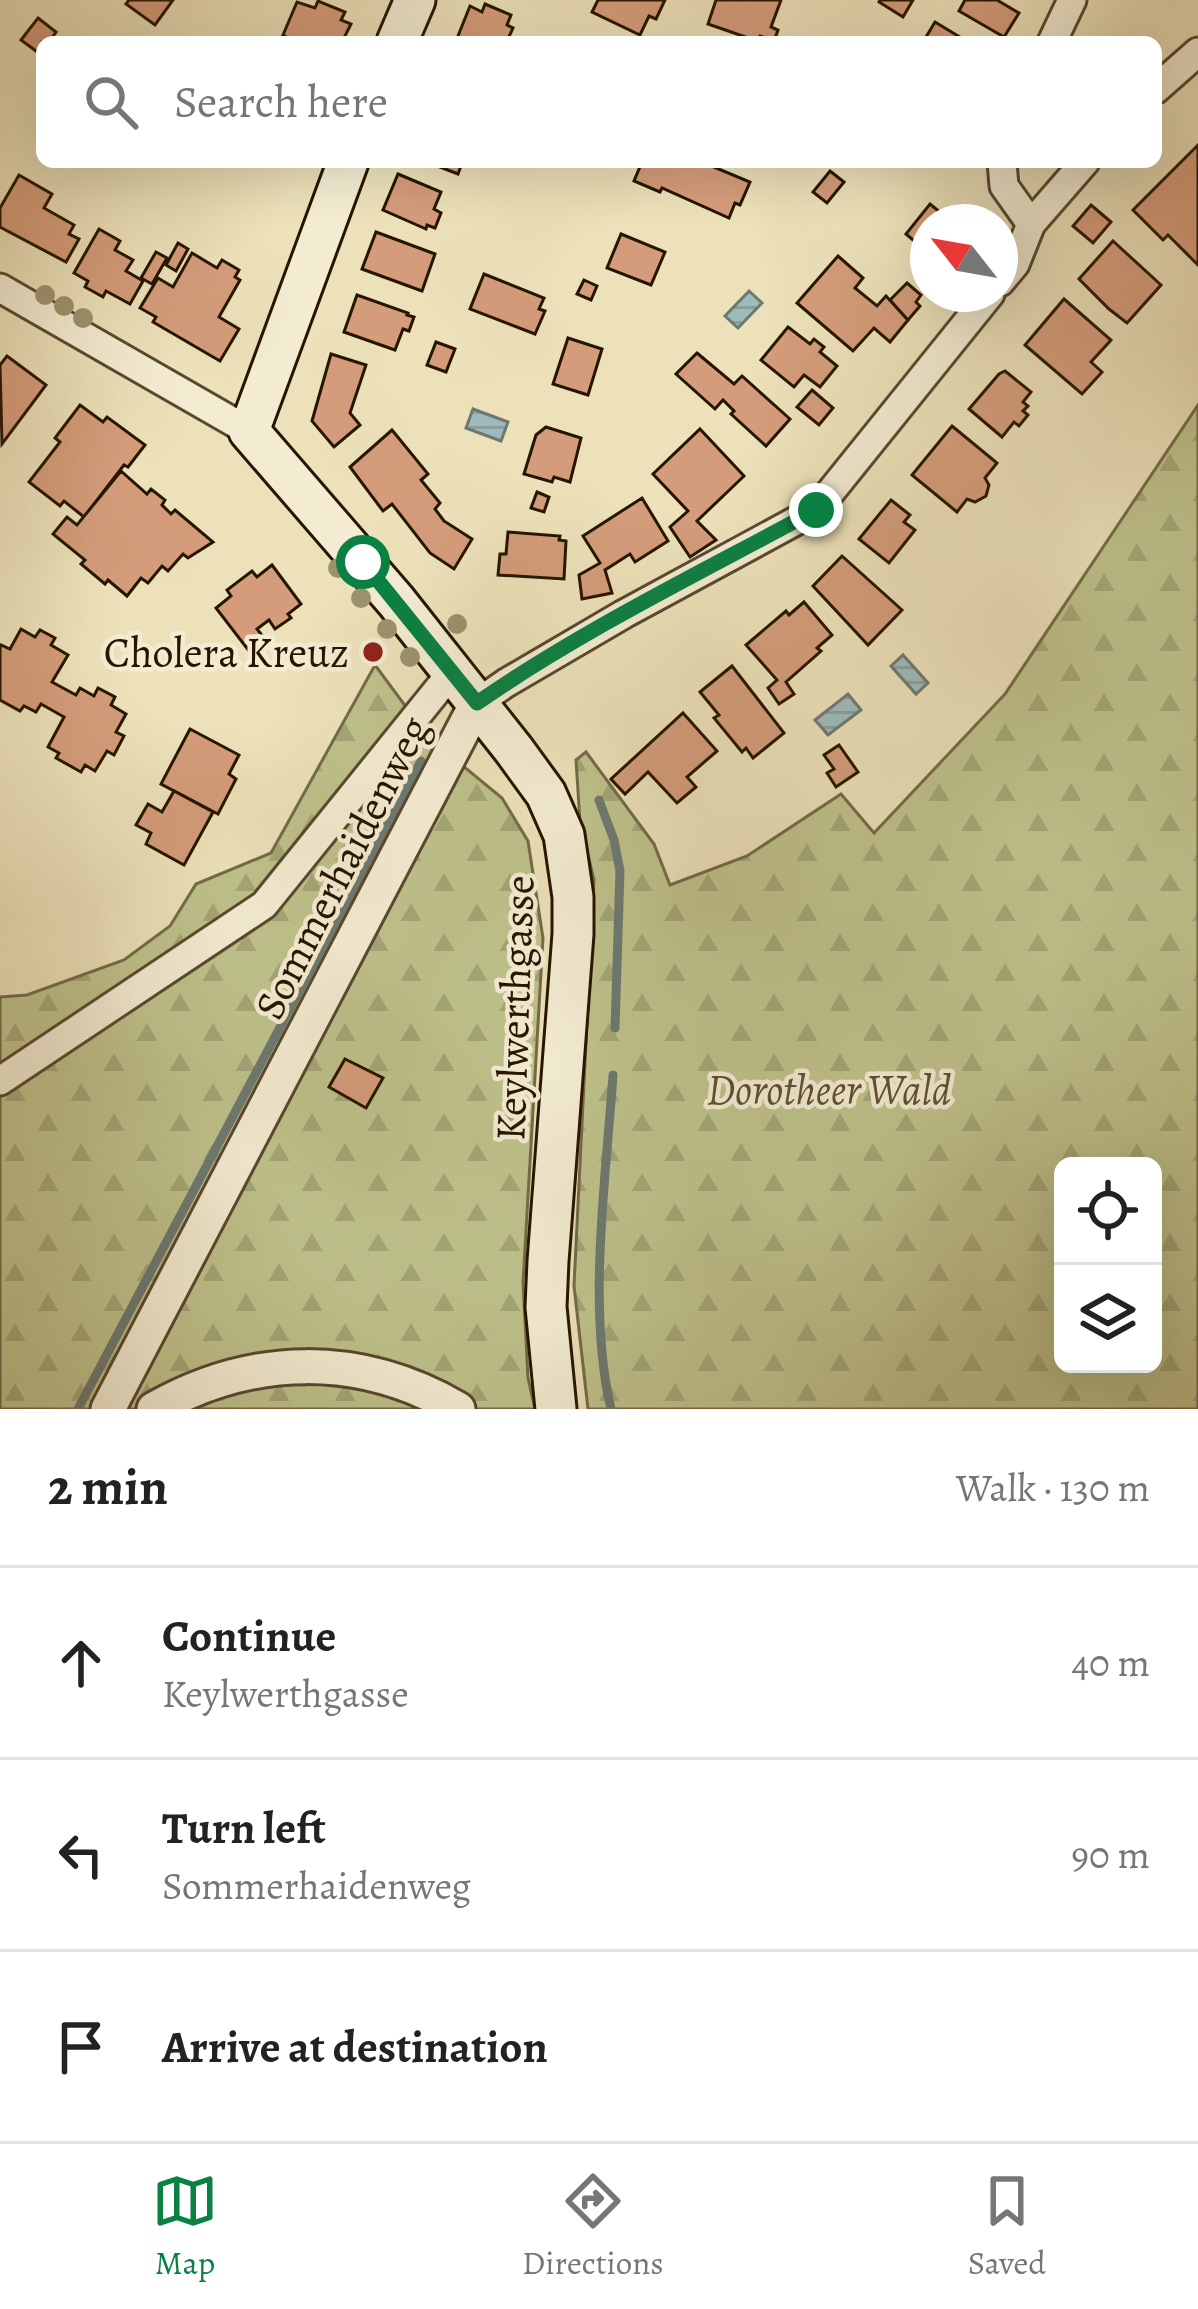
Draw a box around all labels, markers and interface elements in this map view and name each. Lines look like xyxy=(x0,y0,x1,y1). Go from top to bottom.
search box xyxy=(36,36,1162,168)
icon: search xyxy=(78,69,144,135)
text: Search here xyxy=(174,71,388,133)
north arrow xyxy=(910,204,1018,312)
route end xyxy=(789,483,843,537)
route start xyxy=(336,535,390,589)
place label: Cholera Kreuz xyxy=(104,624,349,681)
marker: Cholera Kreuz xyxy=(360,639,386,665)
street label: Sommerhaidenweg xyxy=(240,706,442,1028)
street label: Keylwerthgasse xyxy=(481,874,548,1142)
park label: Dorotheer Wald xyxy=(707,1061,952,1118)
map controls xyxy=(1054,1157,1162,1373)
button: locate xyxy=(1054,1157,1162,1265)
button: layers xyxy=(1054,1265,1162,1373)
text: 2 min xyxy=(48,1452,168,1522)
text: Walk · 130 m xyxy=(956,1461,1150,1514)
text: Continue xyxy=(162,1605,336,1667)
icon: ahead xyxy=(48,1630,114,1696)
text: 40 m xyxy=(1071,1636,1150,1689)
text: Keylwerthgasse xyxy=(162,1667,409,1720)
text: Turn left xyxy=(162,1797,326,1859)
icon: left xyxy=(48,1822,114,1888)
text: 90 m xyxy=(1071,1828,1150,1881)
text: Sommerhaidenweg xyxy=(162,1859,471,1912)
icon: arrive xyxy=(48,2014,114,2080)
text: Arrive at destination xyxy=(162,2016,548,2078)
tab: Map xyxy=(152,2168,218,2285)
tab: Directions xyxy=(522,2168,664,2285)
tab: Saved xyxy=(968,2168,1046,2285)

